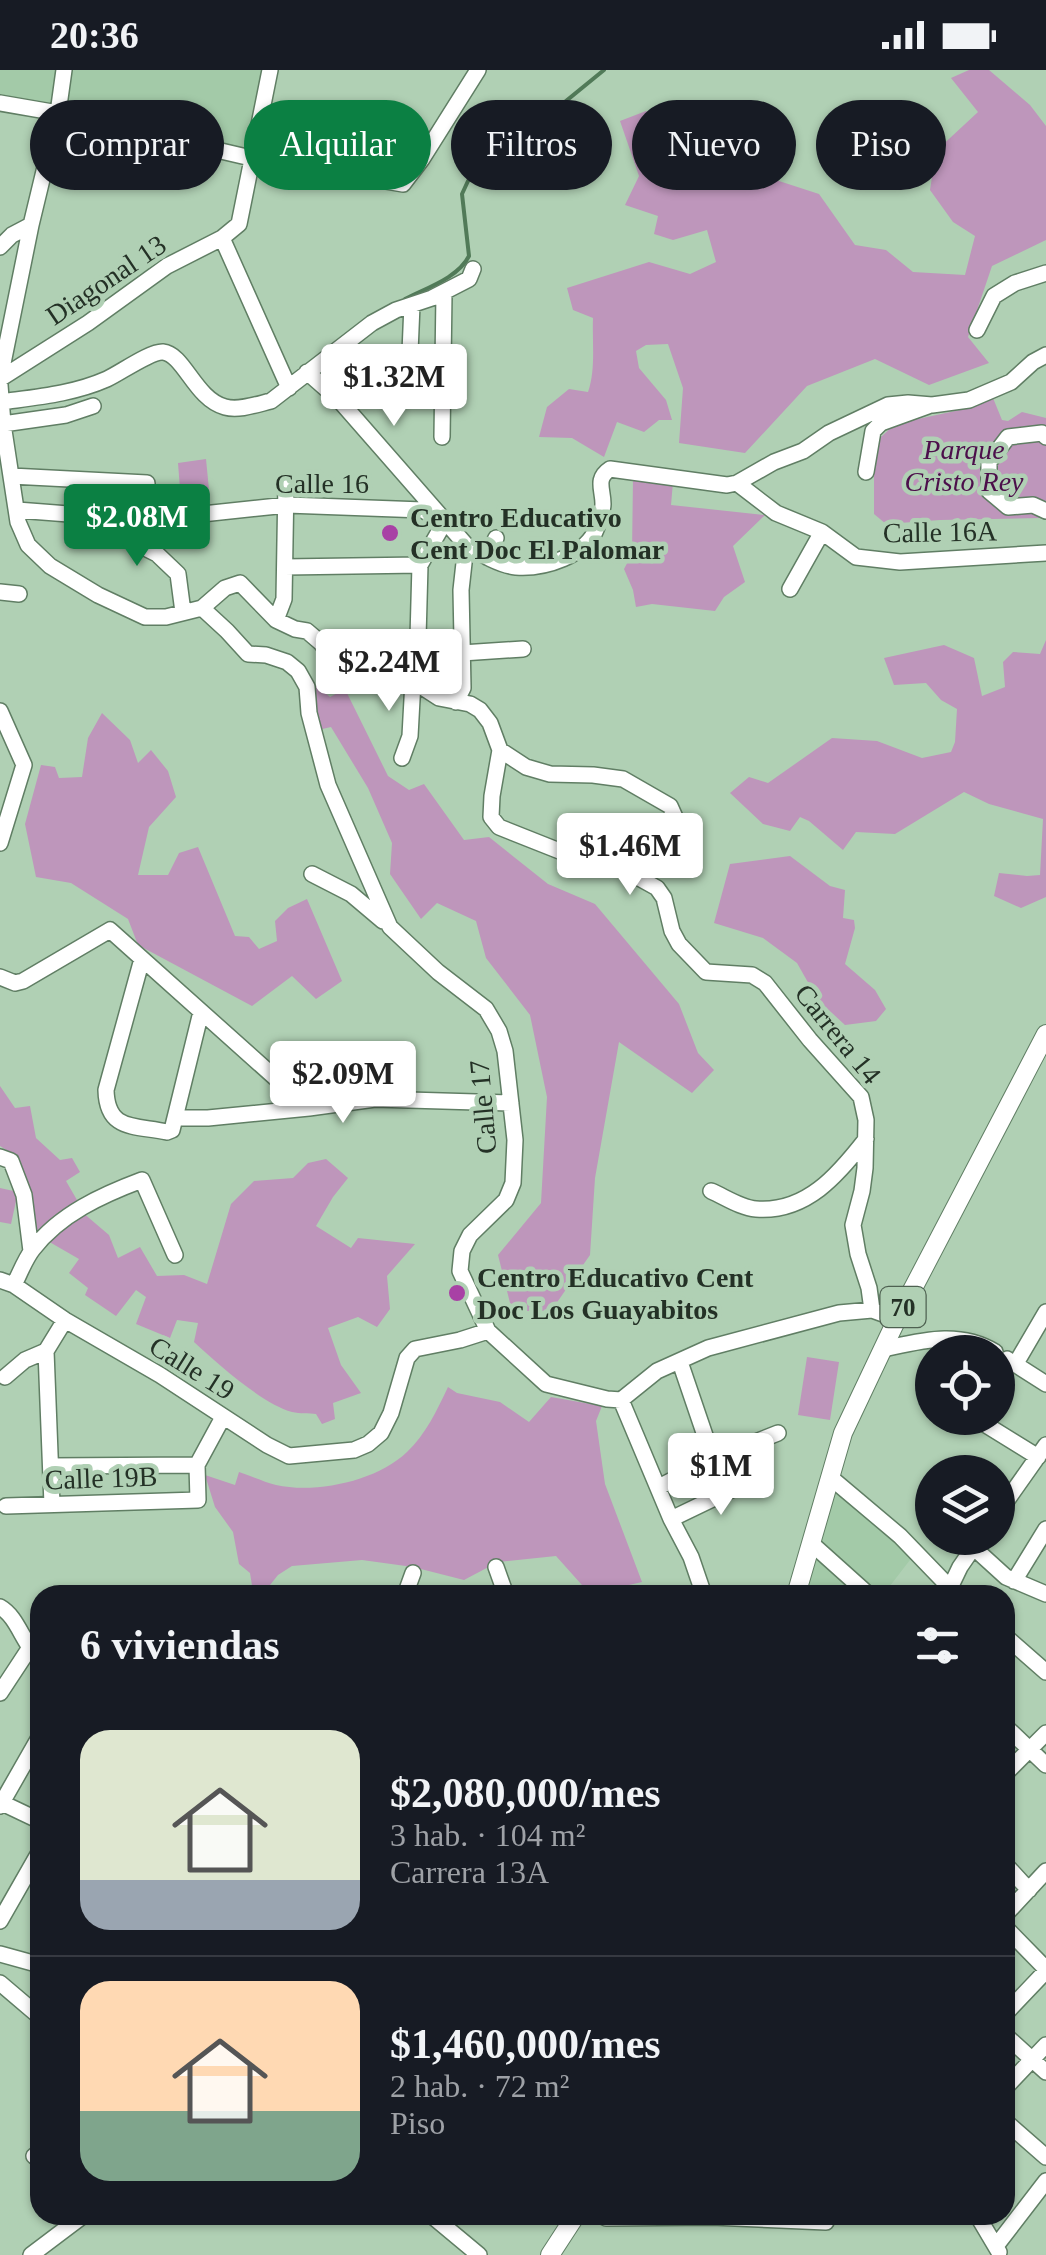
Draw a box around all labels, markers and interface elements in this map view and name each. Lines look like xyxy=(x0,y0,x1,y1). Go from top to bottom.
text: 20:36 xyxy=(50,14,139,56)
chip: Comprar xyxy=(30,100,224,190)
chip: Alquilar xyxy=(244,100,431,190)
chip: Filtros xyxy=(451,100,612,190)
chip: Nuevo xyxy=(632,100,796,190)
chip: Piso xyxy=(816,100,946,190)
street label: Diagonal 13 xyxy=(40,229,172,331)
pin: $1.32M xyxy=(313,344,475,429)
text: $1.32M xyxy=(343,358,445,394)
park label: Parque Cristo Rey xyxy=(905,434,1024,497)
street label: Calle 16 xyxy=(275,468,369,499)
pin: $2.08M xyxy=(56,484,218,569)
text: $2.08M xyxy=(86,498,188,534)
place label: Centro Educativo Cent Doc El Palomar xyxy=(410,502,664,565)
street label: Calle 16A xyxy=(883,515,998,548)
marker: Centro Educativo Cent Doc El Palomar xyxy=(379,522,401,544)
pin: $2.24M xyxy=(308,629,470,714)
text: $2.24M xyxy=(338,643,440,679)
pin: $1.46M xyxy=(549,813,711,898)
text: $1.46M xyxy=(579,827,681,863)
street label: Carrera 14 xyxy=(789,978,887,1090)
pin: $2.09M xyxy=(262,1041,424,1126)
text: $2.09M xyxy=(292,1055,394,1091)
street label: Calle 17 xyxy=(463,1059,503,1155)
place label: Centro Educativo Cent Doc Los Guayabitos xyxy=(477,1262,754,1325)
marker: Centro Educativo Cent Doc Los Guayabitos xyxy=(446,1282,468,1304)
road number: 70 xyxy=(880,1287,926,1327)
street label: Calle 19 xyxy=(144,1330,240,1406)
map controls xyxy=(915,1335,1015,1555)
button: locate xyxy=(915,1335,1015,1435)
pin: $1M xyxy=(673,1433,769,1518)
text: $1M xyxy=(690,1447,752,1483)
button: layers xyxy=(915,1455,1015,1555)
street label: Calle 19B xyxy=(44,1461,158,1495)
icon: filters xyxy=(910,1618,965,1673)
text: 6 viviendas xyxy=(80,1622,280,1668)
icon: home xyxy=(160,1770,280,1890)
text: $2,080,000/mes xyxy=(390,1770,661,1816)
text: 3 hab. · 104 m² xyxy=(390,1817,585,1853)
text: Carrera 13A xyxy=(390,1854,549,1890)
icon: home xyxy=(160,2021,280,2141)
text: $1,460,000/mes xyxy=(390,2021,661,2067)
text: 2 hab. · 72 m² xyxy=(390,2068,569,2104)
text: Piso xyxy=(390,2105,445,2141)

